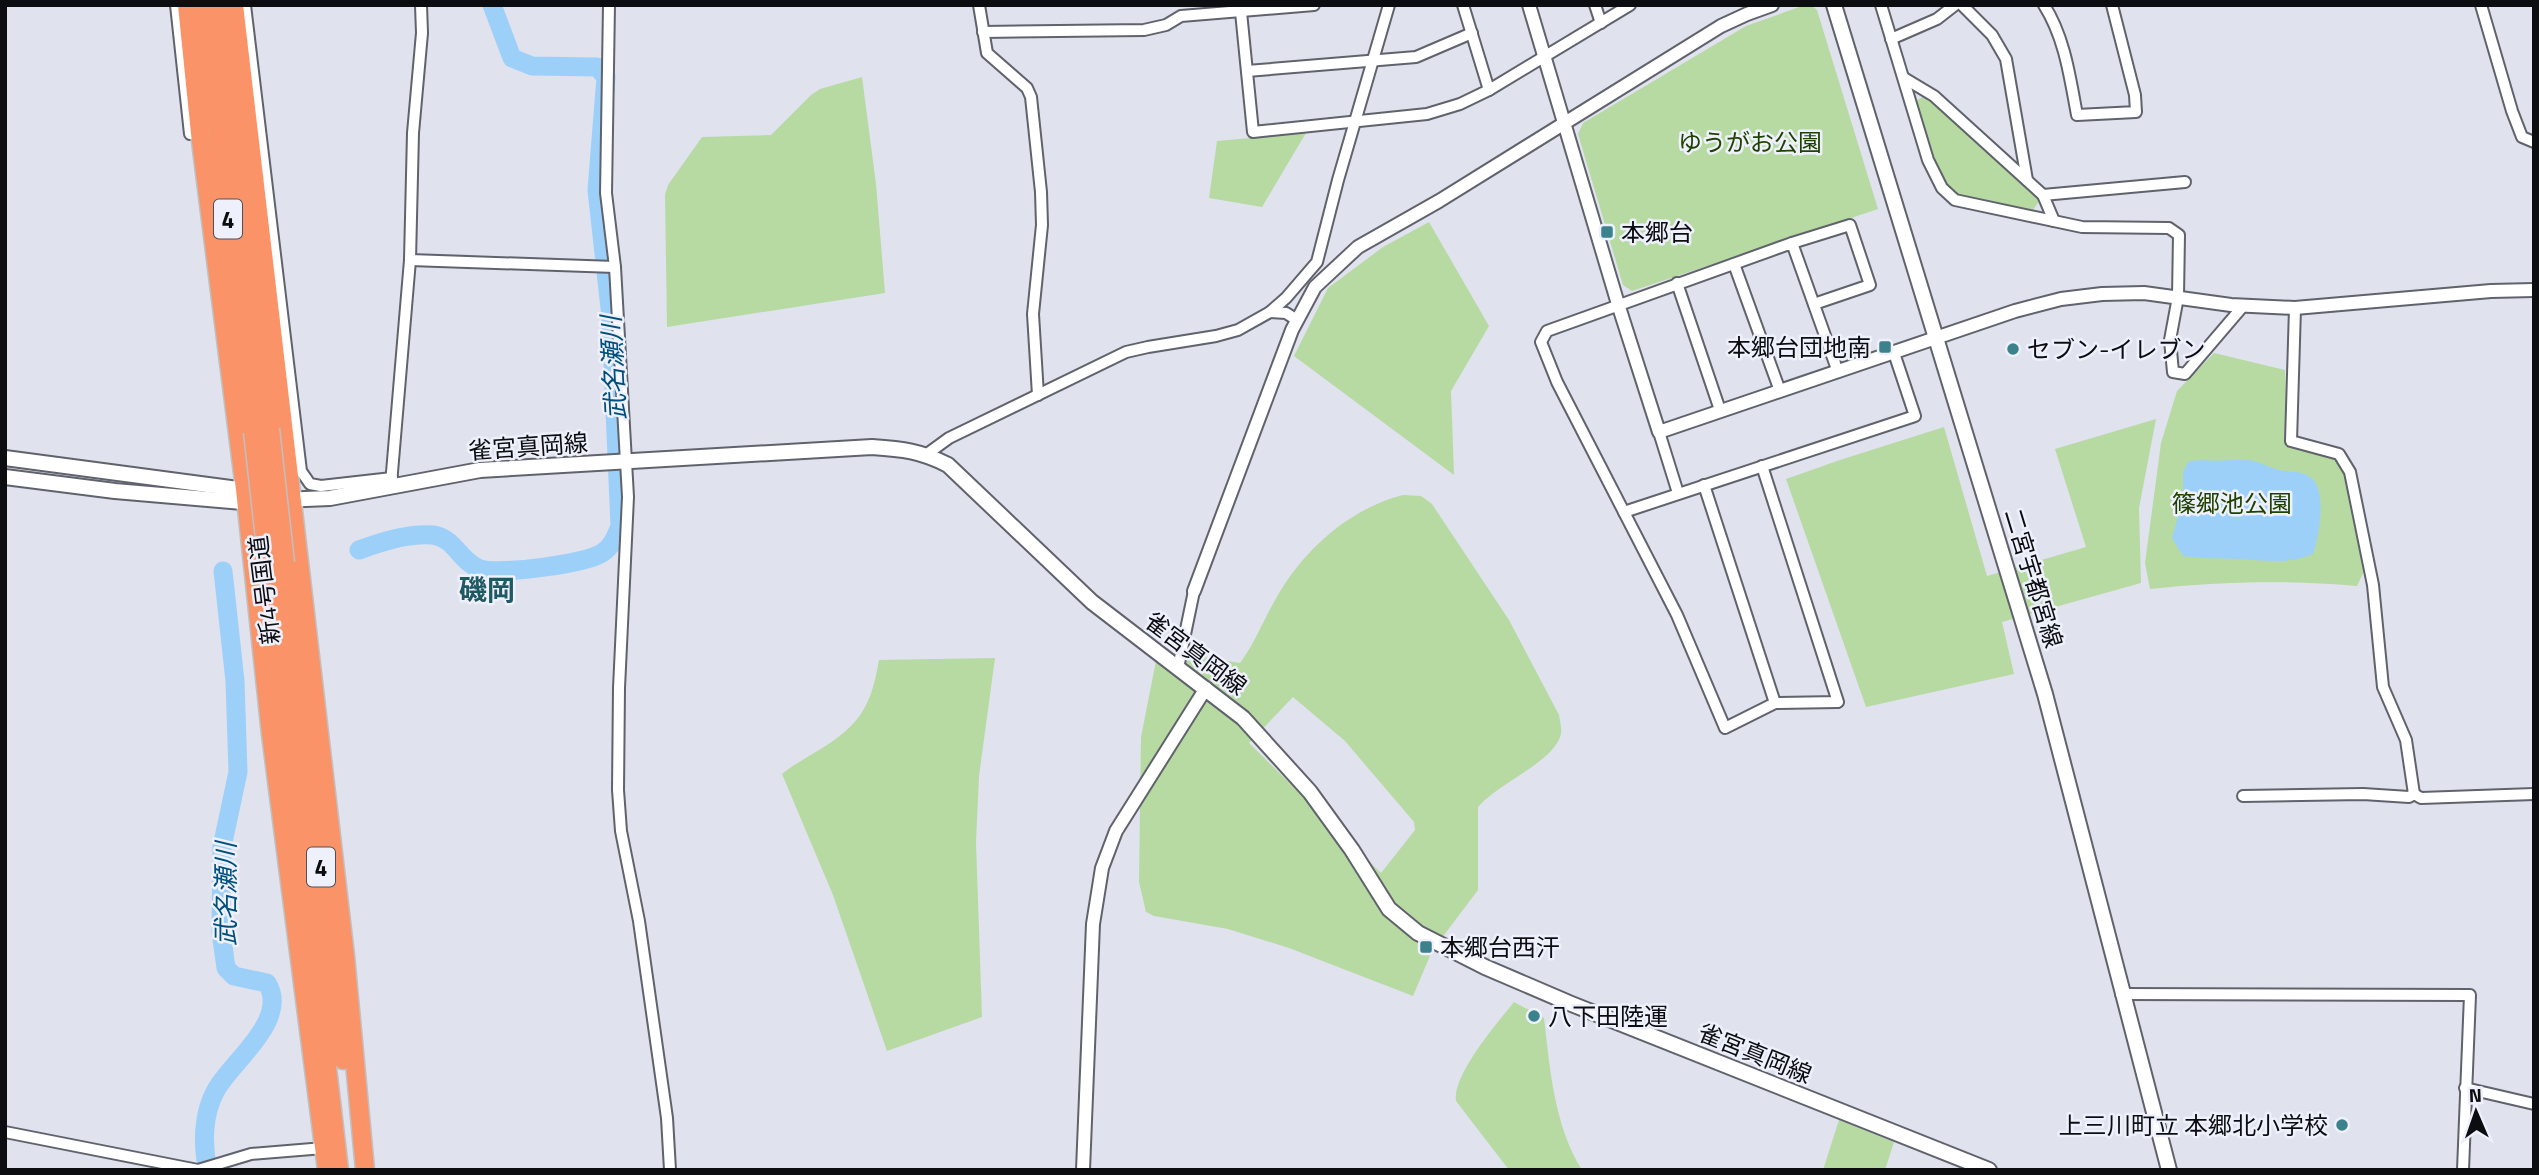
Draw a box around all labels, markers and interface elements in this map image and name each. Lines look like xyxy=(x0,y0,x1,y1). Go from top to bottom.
park label: ゆうがお公園 xyxy=(1678,124,1822,160)
road number: 4 xyxy=(214,200,242,238)
place label: 本郷台 xyxy=(1621,214,1693,250)
marker: 本郷台 xyxy=(1599,224,1615,240)
water label: 武名瀬川 xyxy=(591,312,635,421)
place label: 本郷台団地南 xyxy=(1727,329,1871,365)
place label: セブン-イレブン xyxy=(2027,331,2206,367)
marker: 本郷台団地南 xyxy=(1877,339,1893,355)
marker: セブン-イレブン xyxy=(2005,341,2021,357)
street label: 雀宮真岡線 xyxy=(467,424,589,468)
park label: 篠郷池公園 xyxy=(2172,485,2292,521)
street label: 二宮宇都宮線 xyxy=(1996,504,2072,652)
street label: 新4号国道 xyxy=(239,533,289,647)
district label: 磯岡 xyxy=(459,568,515,611)
street label: 雀宮真岡線 xyxy=(1137,603,1255,703)
water label: 武名瀬川 xyxy=(206,839,245,946)
road number: 4 xyxy=(307,848,335,887)
place label: 本郷台西汗 xyxy=(1440,929,1560,965)
marker: 本郷台西汗 xyxy=(1418,939,1434,955)
place label: 八下田陸運 xyxy=(1548,998,1668,1034)
marker: 八下田陸運 xyxy=(1526,1008,1542,1024)
street label: 雀宮真岡線 xyxy=(1693,1014,1817,1092)
north arrow xyxy=(2441,1077,2511,1147)
text: N xyxy=(2468,1080,2482,1109)
place label: 上三川町立 本郷北小学校 xyxy=(2059,1107,2328,1143)
marker: 上三川町立 本郷北小学校 xyxy=(2334,1117,2350,1133)

